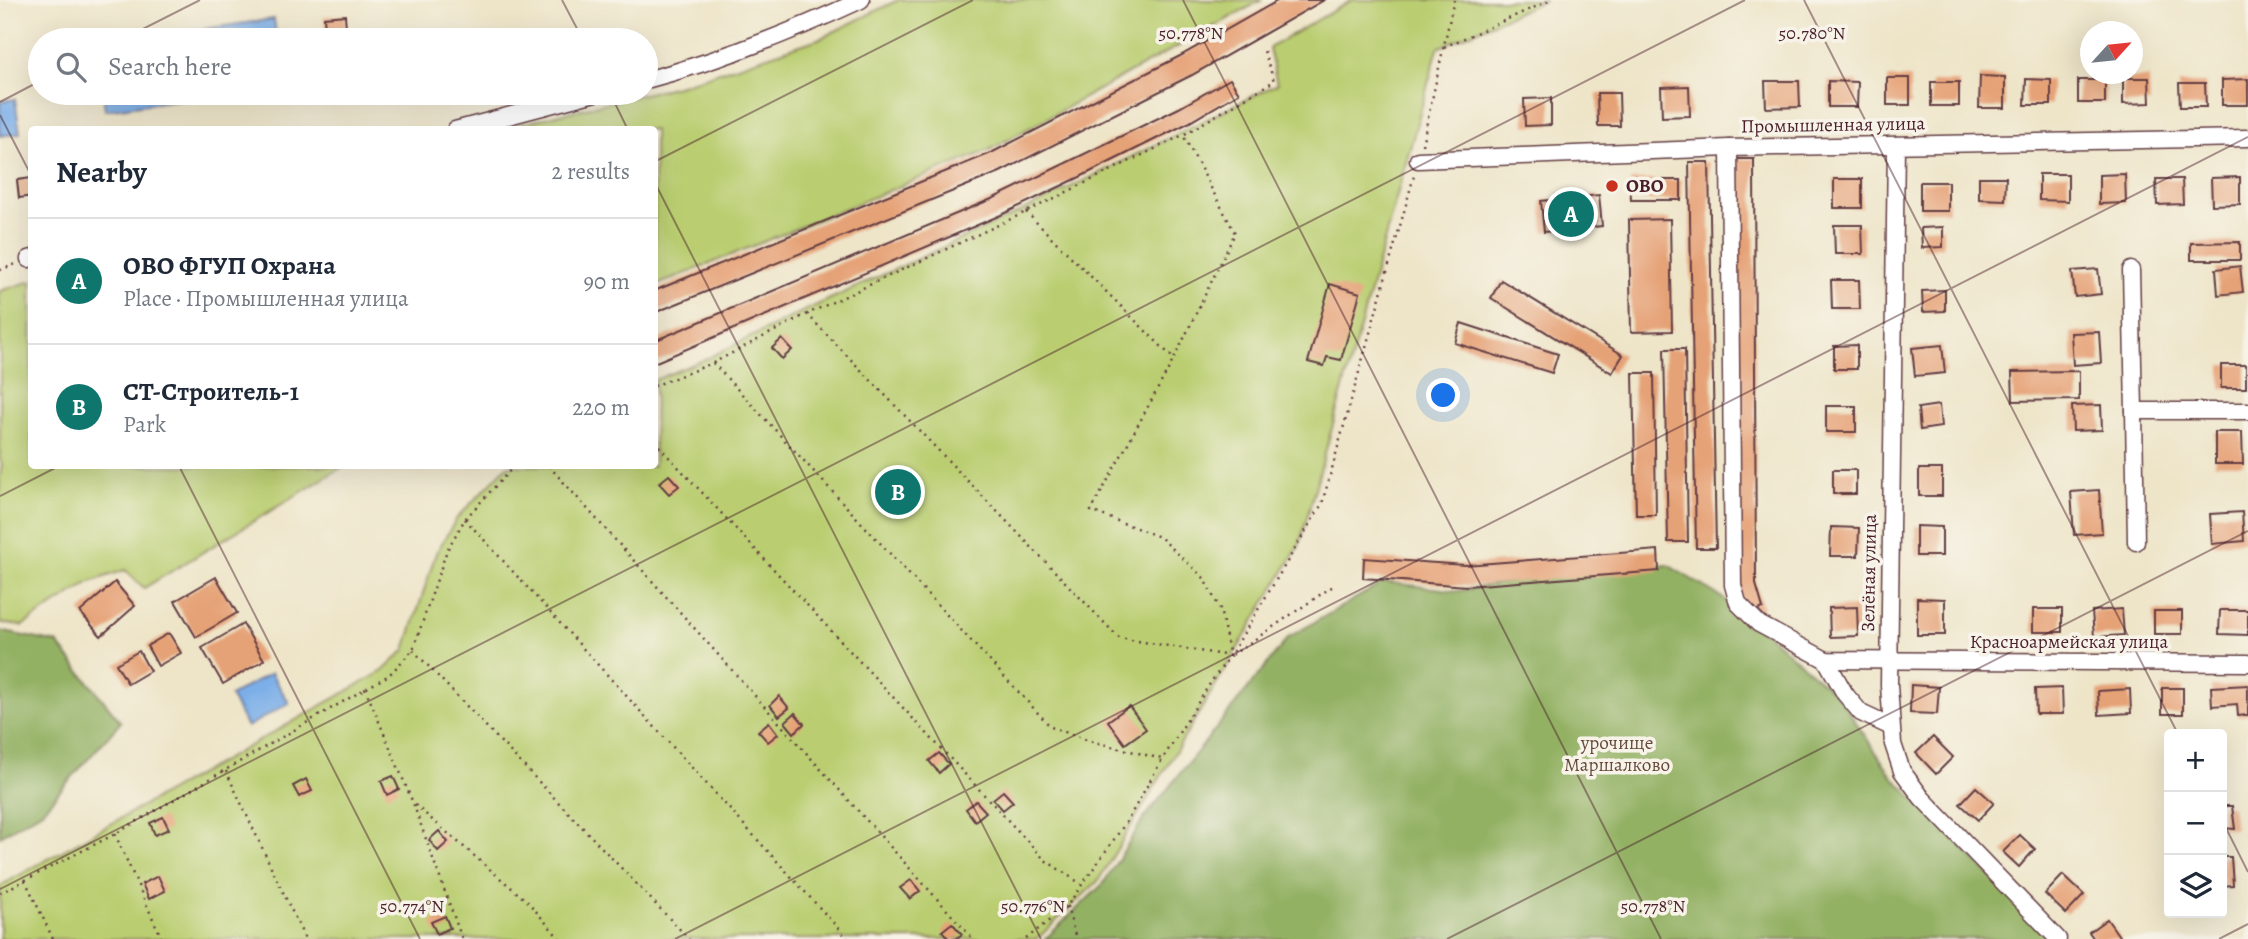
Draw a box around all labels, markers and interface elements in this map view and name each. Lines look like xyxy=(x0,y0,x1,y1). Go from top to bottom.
text: 50.778°N xyxy=(1158,21,1224,45)
text: 50.780°N xyxy=(1778,21,1846,45)
north arrow xyxy=(2080,21,2143,84)
search box xyxy=(28,28,658,105)
icon: search xyxy=(52,48,90,86)
text: Search here xyxy=(108,49,232,84)
street label: Промышленная улица xyxy=(1741,110,1926,140)
text: Nearby xyxy=(56,152,147,192)
text: 2 results xyxy=(552,156,630,187)
place label: ОВО xyxy=(1626,173,1664,199)
marker: ОВО xyxy=(1604,178,1620,194)
pin: A xyxy=(1548,188,1594,240)
text: ОВО ФГУП Охрана xyxy=(123,248,336,283)
text: A xyxy=(72,266,86,297)
text: 90 m xyxy=(584,266,630,297)
text: Place · Промышленная улица xyxy=(123,283,409,314)
text: СТ-Строитель-1 xyxy=(123,374,299,409)
your location xyxy=(1426,378,1460,412)
text: B xyxy=(72,392,86,423)
text: 220 m xyxy=(572,392,630,423)
text: Park xyxy=(123,409,166,440)
pin: B xyxy=(875,466,921,518)
street label: Зелёная улица xyxy=(1855,514,1883,632)
street label: Красноармейская улица xyxy=(1970,629,2169,655)
map controls xyxy=(2164,729,2227,918)
button: + xyxy=(2164,729,2227,792)
park label: урочище Маршалково xyxy=(1564,730,1670,778)
button: − xyxy=(2164,792,2227,855)
button: layers xyxy=(2164,855,2227,918)
text: 50.774°N xyxy=(380,894,444,918)
text: 50.776°N xyxy=(1001,894,1065,918)
text: 50.778°N xyxy=(1620,894,1686,918)

